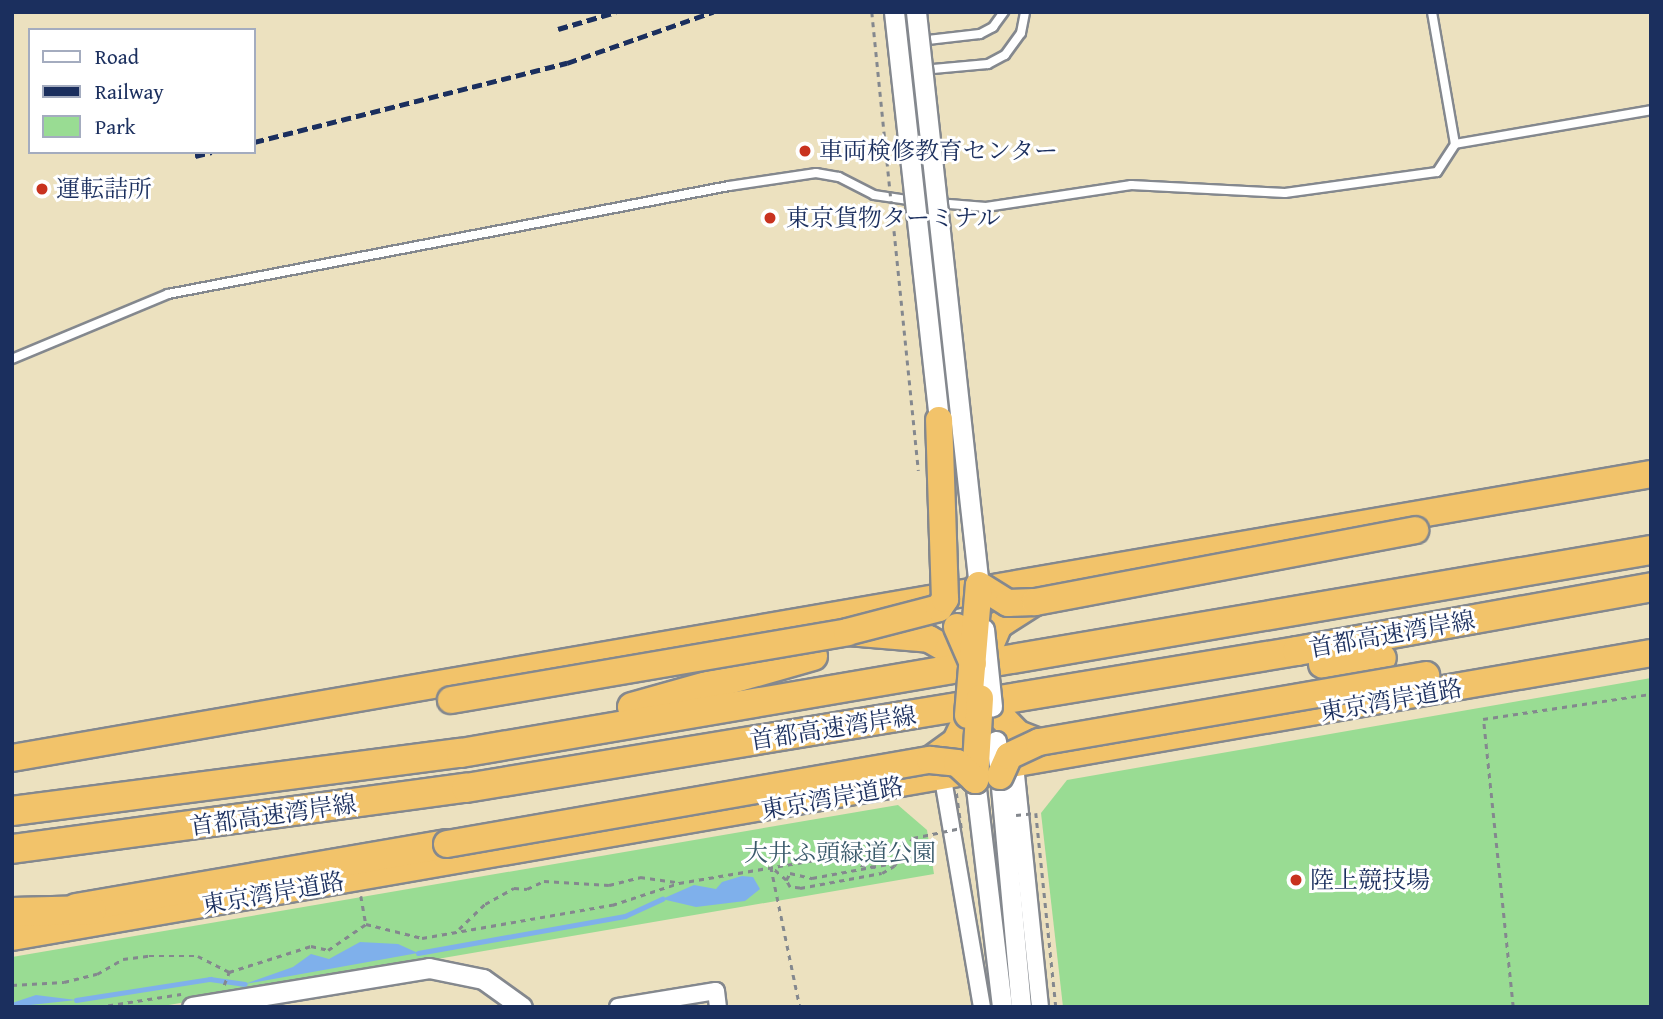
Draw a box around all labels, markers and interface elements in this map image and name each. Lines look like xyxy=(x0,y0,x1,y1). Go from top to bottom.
legend xyxy=(28,28,256,154)
text: Road xyxy=(95,41,139,72)
text: Railway xyxy=(95,76,164,107)
text: Park xyxy=(95,111,136,142)
place label: 車両検修教育センター xyxy=(819,137,1059,165)
marker: 車両検修教育センター xyxy=(797,143,813,159)
place label: 運転詰所 xyxy=(56,175,152,203)
marker: 運転詰所 xyxy=(34,181,50,197)
place label: 東京貨物ターミナル xyxy=(786,204,1002,232)
marker: 東京貨物ターミナル xyxy=(760,208,780,228)
street label: 首都高速湾岸線 xyxy=(1307,605,1477,663)
street label: 東京湾岸道路 xyxy=(1318,673,1464,727)
street label: 首都高速湾岸線 xyxy=(748,701,918,755)
street label: 東京湾岸道路 xyxy=(759,771,905,825)
street label: 首都高速湾岸線 xyxy=(188,789,358,841)
park label: 大井ふ頭緑道公園 xyxy=(744,839,936,867)
street label: 東京湾岸道路 xyxy=(200,866,346,920)
place label: 陸上競技場 xyxy=(1310,866,1430,894)
marker: 陸上競技場 xyxy=(1288,872,1304,888)

